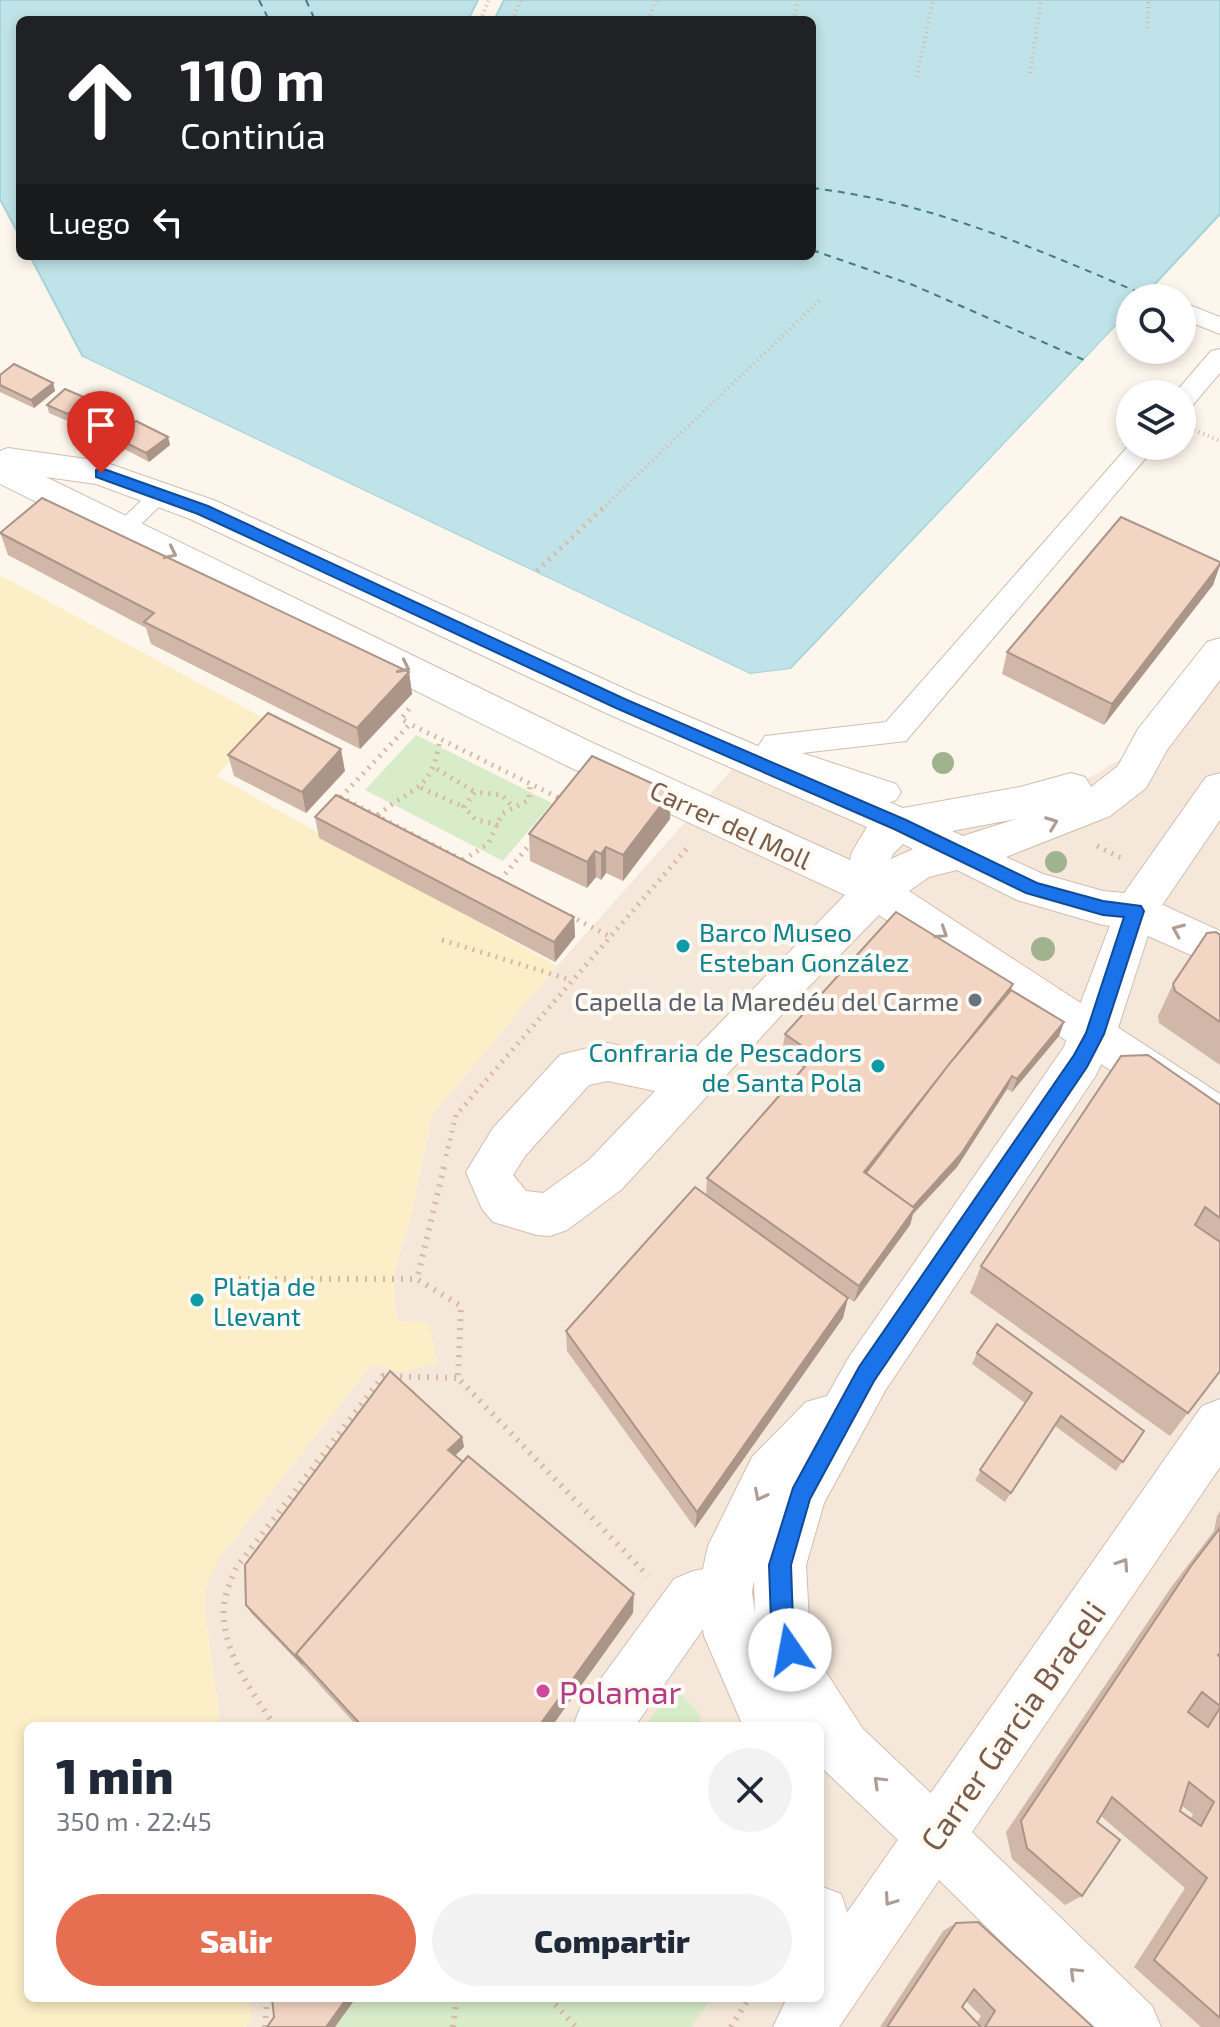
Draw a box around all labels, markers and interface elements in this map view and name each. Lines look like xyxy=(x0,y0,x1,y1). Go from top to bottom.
text: 110 m xyxy=(180,45,325,112)
icon: ahead xyxy=(48,48,152,152)
text: Continúa xyxy=(180,113,326,156)
icon: left xyxy=(146,200,190,244)
text: Luego xyxy=(48,204,130,240)
map controls xyxy=(1116,284,1196,460)
button: search xyxy=(1116,284,1196,364)
button: layers xyxy=(1116,380,1196,460)
pin xyxy=(67,391,135,473)
icon: arrive xyxy=(79,403,123,447)
one-way arrow xyxy=(162,543,177,558)
one-way arrow xyxy=(396,657,411,673)
street label: Carrer del Moll xyxy=(646,773,817,875)
one-way arrow xyxy=(1044,816,1058,833)
place label: Barco Museo Esteban González xyxy=(699,916,909,977)
one-way arrow xyxy=(1172,923,1186,939)
one-way arrow xyxy=(933,924,947,939)
marker: Barco Museo Esteban González xyxy=(674,937,692,955)
place label: Capella de la Maredéu del Carme xyxy=(574,985,959,1016)
marker: Capella de la Maredéu del Carme xyxy=(966,991,984,1009)
place label: Confraria de Pescadors de Santa Pola xyxy=(588,1036,862,1097)
marker: Confraria de Pescadors de Santa Pola xyxy=(869,1057,887,1075)
place label: Platja de Llevant xyxy=(213,1270,316,1331)
marker: Platja de Llevant xyxy=(188,1291,206,1309)
one-way arrow xyxy=(754,1486,770,1501)
one-way arrow xyxy=(1113,1559,1128,1573)
street label: Carrer Garcia Braceli xyxy=(911,1593,1113,1857)
position arrow xyxy=(748,1608,832,1692)
place label: Polamar xyxy=(559,1672,682,1710)
marker: Polamar xyxy=(534,1682,552,1700)
text: 1 min xyxy=(56,1746,174,1804)
button: close xyxy=(708,1748,792,1832)
one-way arrow xyxy=(873,1778,888,1792)
text: 350 m · 22:45 xyxy=(56,1805,212,1836)
one-way arrow xyxy=(885,1891,900,1905)
button: Salir xyxy=(56,1894,416,1986)
button: Compartir xyxy=(432,1894,792,1986)
one-way arrow xyxy=(1070,1968,1085,1982)

